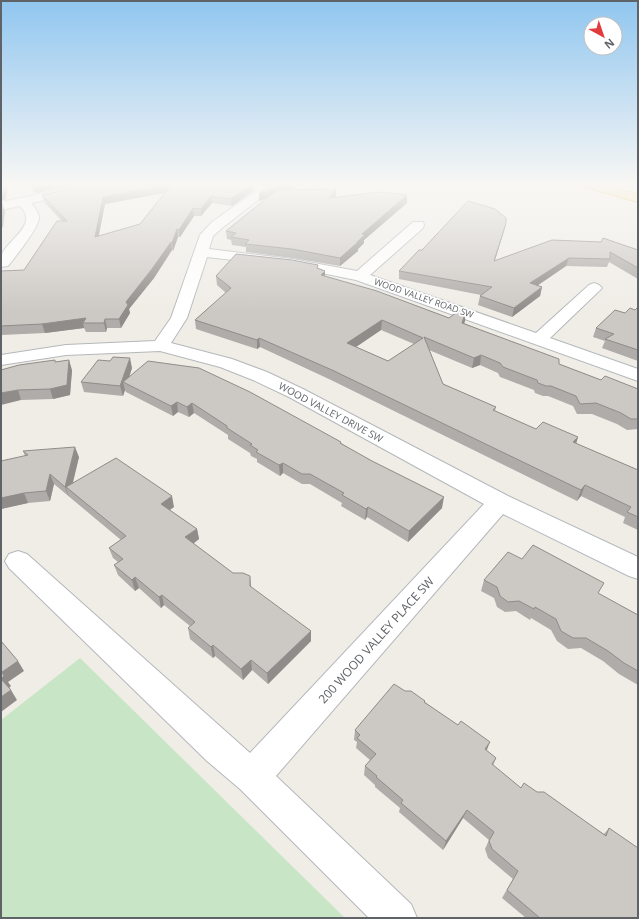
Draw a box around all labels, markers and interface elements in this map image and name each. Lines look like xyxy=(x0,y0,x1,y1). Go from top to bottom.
north arrow xyxy=(583,16,623,56)
text: N xyxy=(601,35,618,53)
street label: WOOD VALLEY ROAD SW xyxy=(373,275,476,321)
street label: WOOD VALLEY DRIVE SW xyxy=(276,379,386,446)
street label: 200 WOOD VALLEY PLACE SW xyxy=(314,573,438,707)

